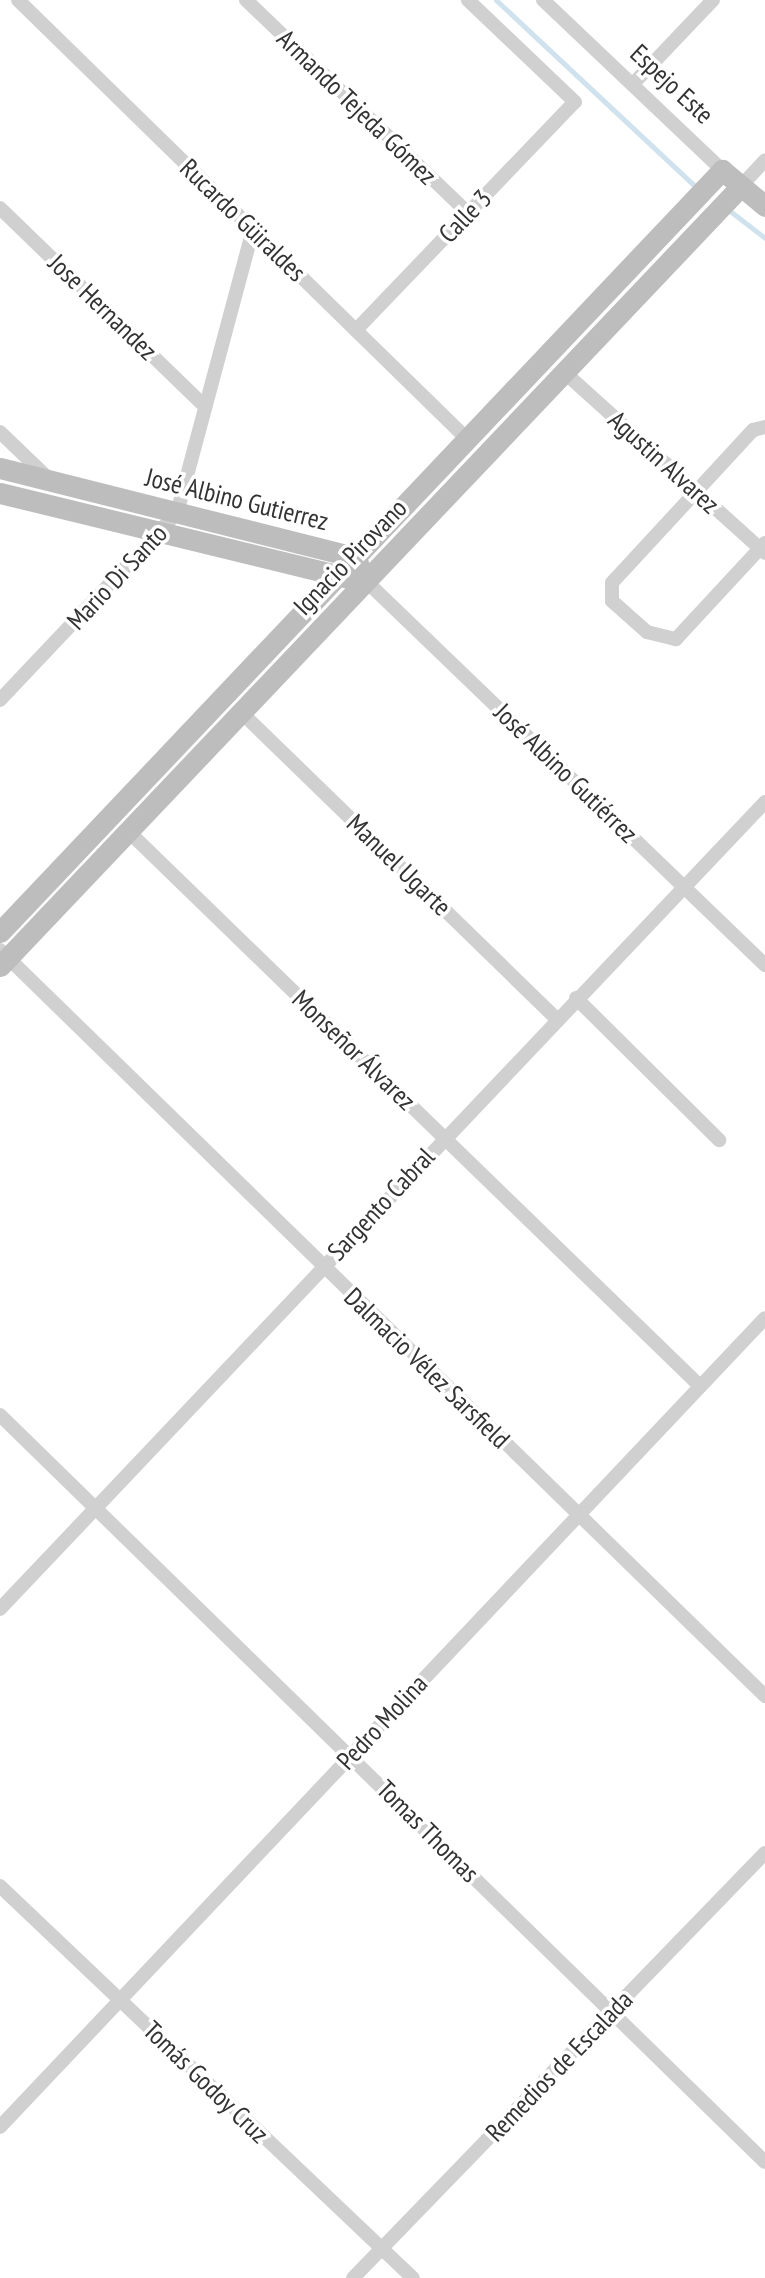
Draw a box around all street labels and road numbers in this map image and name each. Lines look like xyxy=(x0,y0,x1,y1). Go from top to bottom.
street label: Armando Tejeda Gómez xyxy=(271,23,443,191)
street label: Espejo Este xyxy=(624,38,720,130)
street label: Rucardo Güiraldes xyxy=(174,152,312,288)
street label: Calle 3 xyxy=(432,183,498,249)
street label: Jose Hernandez xyxy=(42,248,164,366)
street label: Agustin Alvarez xyxy=(602,404,726,520)
street label: José Albino Gutierrez xyxy=(142,461,332,537)
street label: Ignacio Pirovano xyxy=(287,492,413,622)
street label: Mario Di Santo xyxy=(60,518,174,636)
street label: José Albino Gutiérrez xyxy=(488,697,644,849)
street label: Manuel Ugarte xyxy=(340,808,458,922)
street label: Monseñor Álvarez xyxy=(286,983,422,1117)
street label: Sargento Cabral xyxy=(321,1141,441,1267)
street label: Dalmacio Vélez Sarsfield xyxy=(337,1281,517,1455)
street label: Pedro Molina xyxy=(330,1668,434,1776)
street label: Tomas Thomas xyxy=(370,1773,486,1889)
street label: Remedios de Escalada xyxy=(479,1984,639,2148)
street label: Tomás Godoy Cruz xyxy=(137,2014,275,2150)

